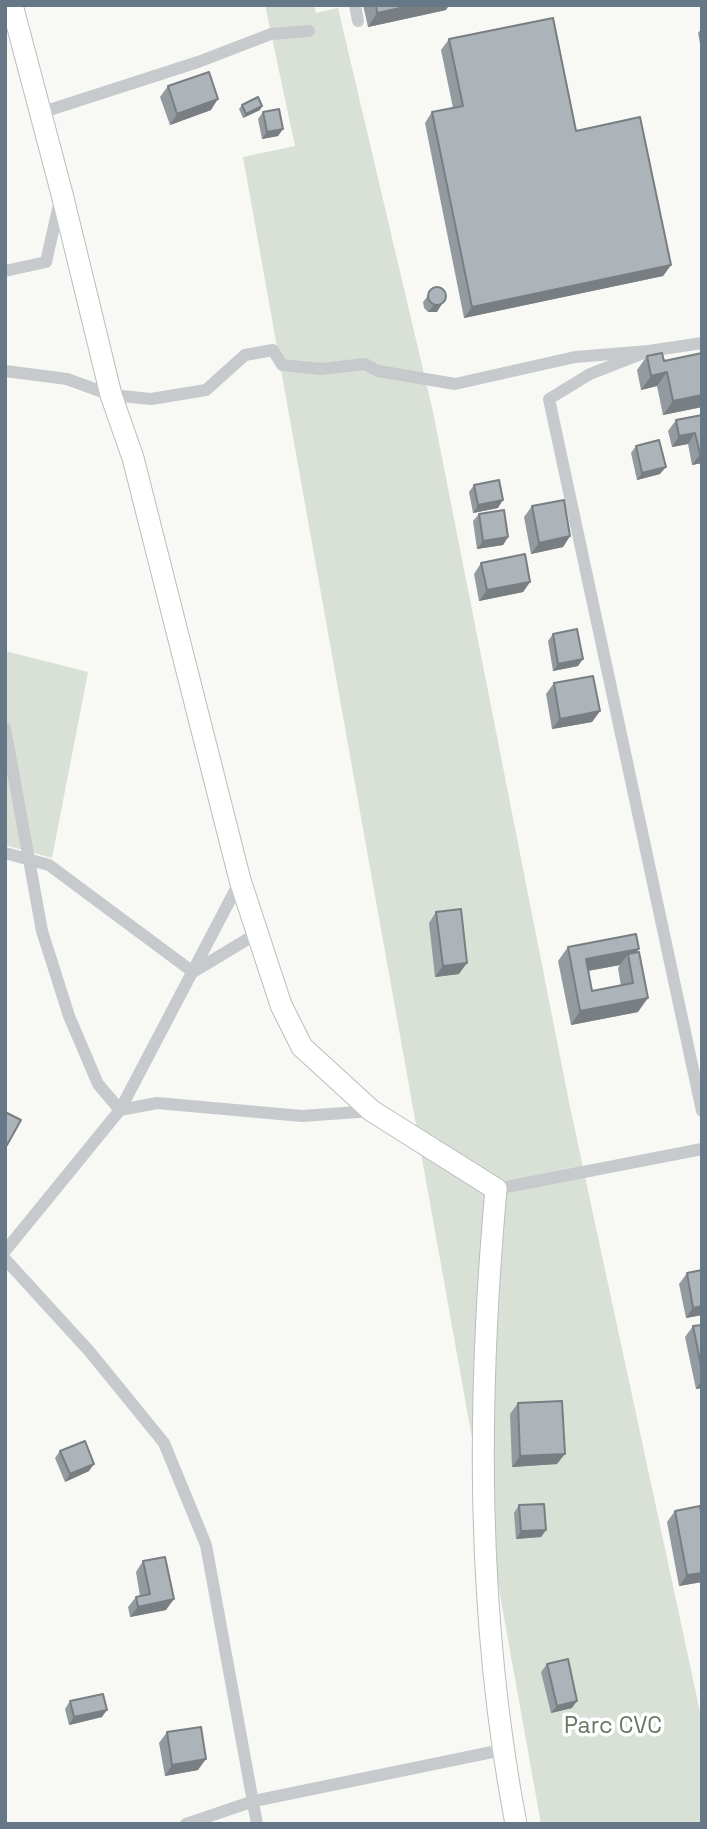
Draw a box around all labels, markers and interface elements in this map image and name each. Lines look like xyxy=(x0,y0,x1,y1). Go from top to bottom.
park label: Parc CVC xyxy=(564,1713,662,1741)

